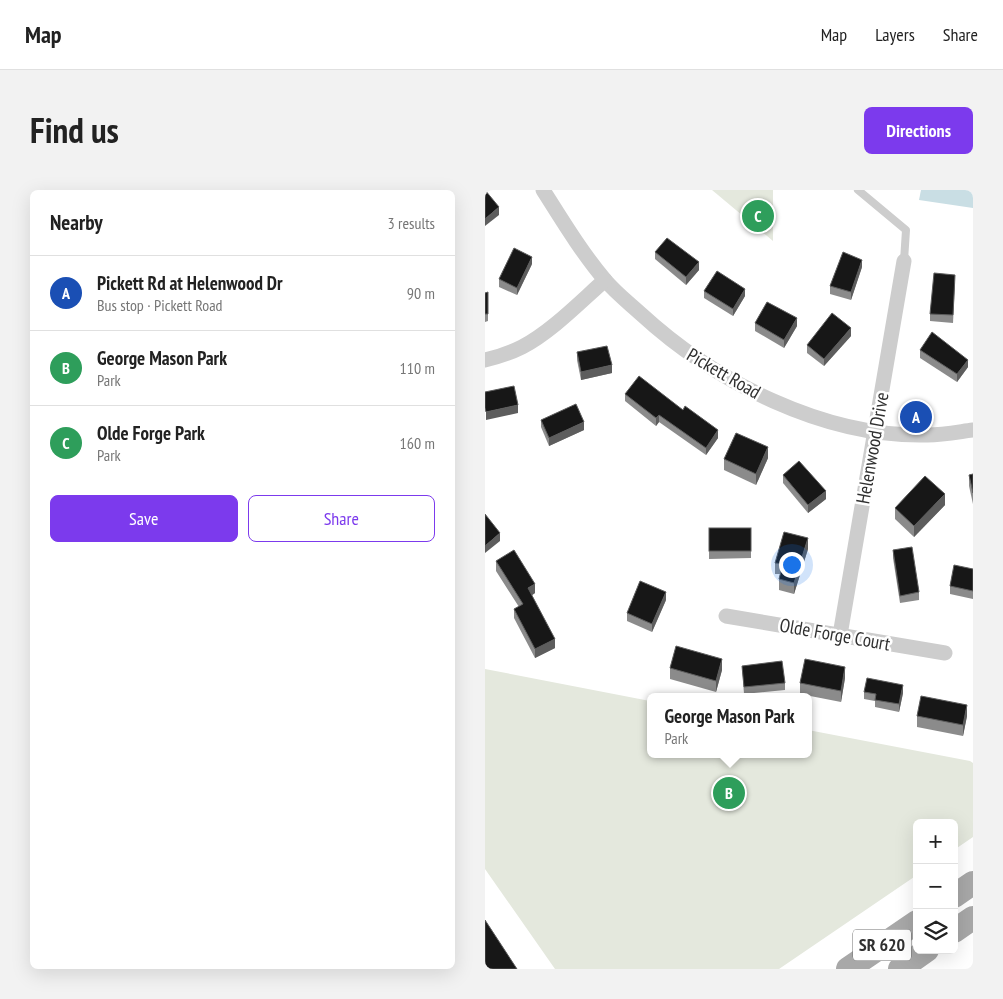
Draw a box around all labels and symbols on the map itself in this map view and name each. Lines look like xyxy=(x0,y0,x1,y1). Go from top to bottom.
pin: C xyxy=(742,197,774,235)
street label: Pickett Road xyxy=(683,342,765,404)
street label: Helenwood Drive xyxy=(850,390,894,506)
pin: A xyxy=(900,398,932,436)
your location xyxy=(779,552,805,578)
street label: Olde Forge Court xyxy=(778,612,893,656)
pin: B xyxy=(713,774,745,812)
road number: SR 620 xyxy=(853,930,911,960)

